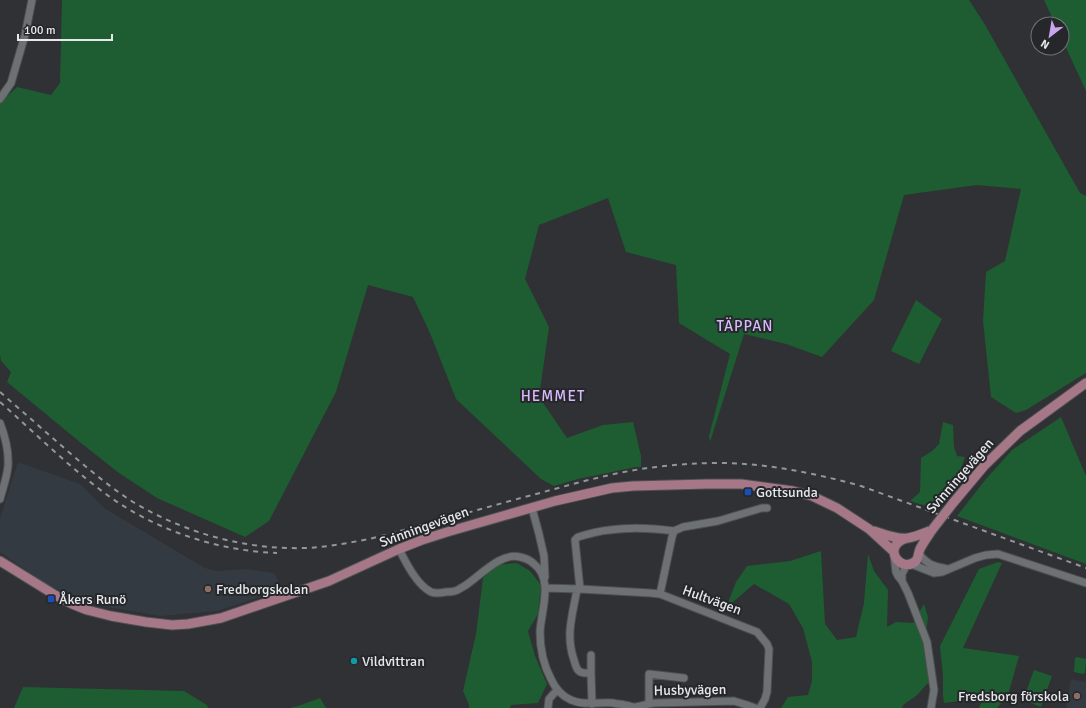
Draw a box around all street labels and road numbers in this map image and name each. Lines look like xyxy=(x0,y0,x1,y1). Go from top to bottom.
street label: Svinningevägen xyxy=(923,435,997,517)
street label: Svinningevägen xyxy=(377,503,471,551)
street label: Hultvägen xyxy=(680,582,744,618)
street label: Husbyvägen xyxy=(654,681,726,699)

